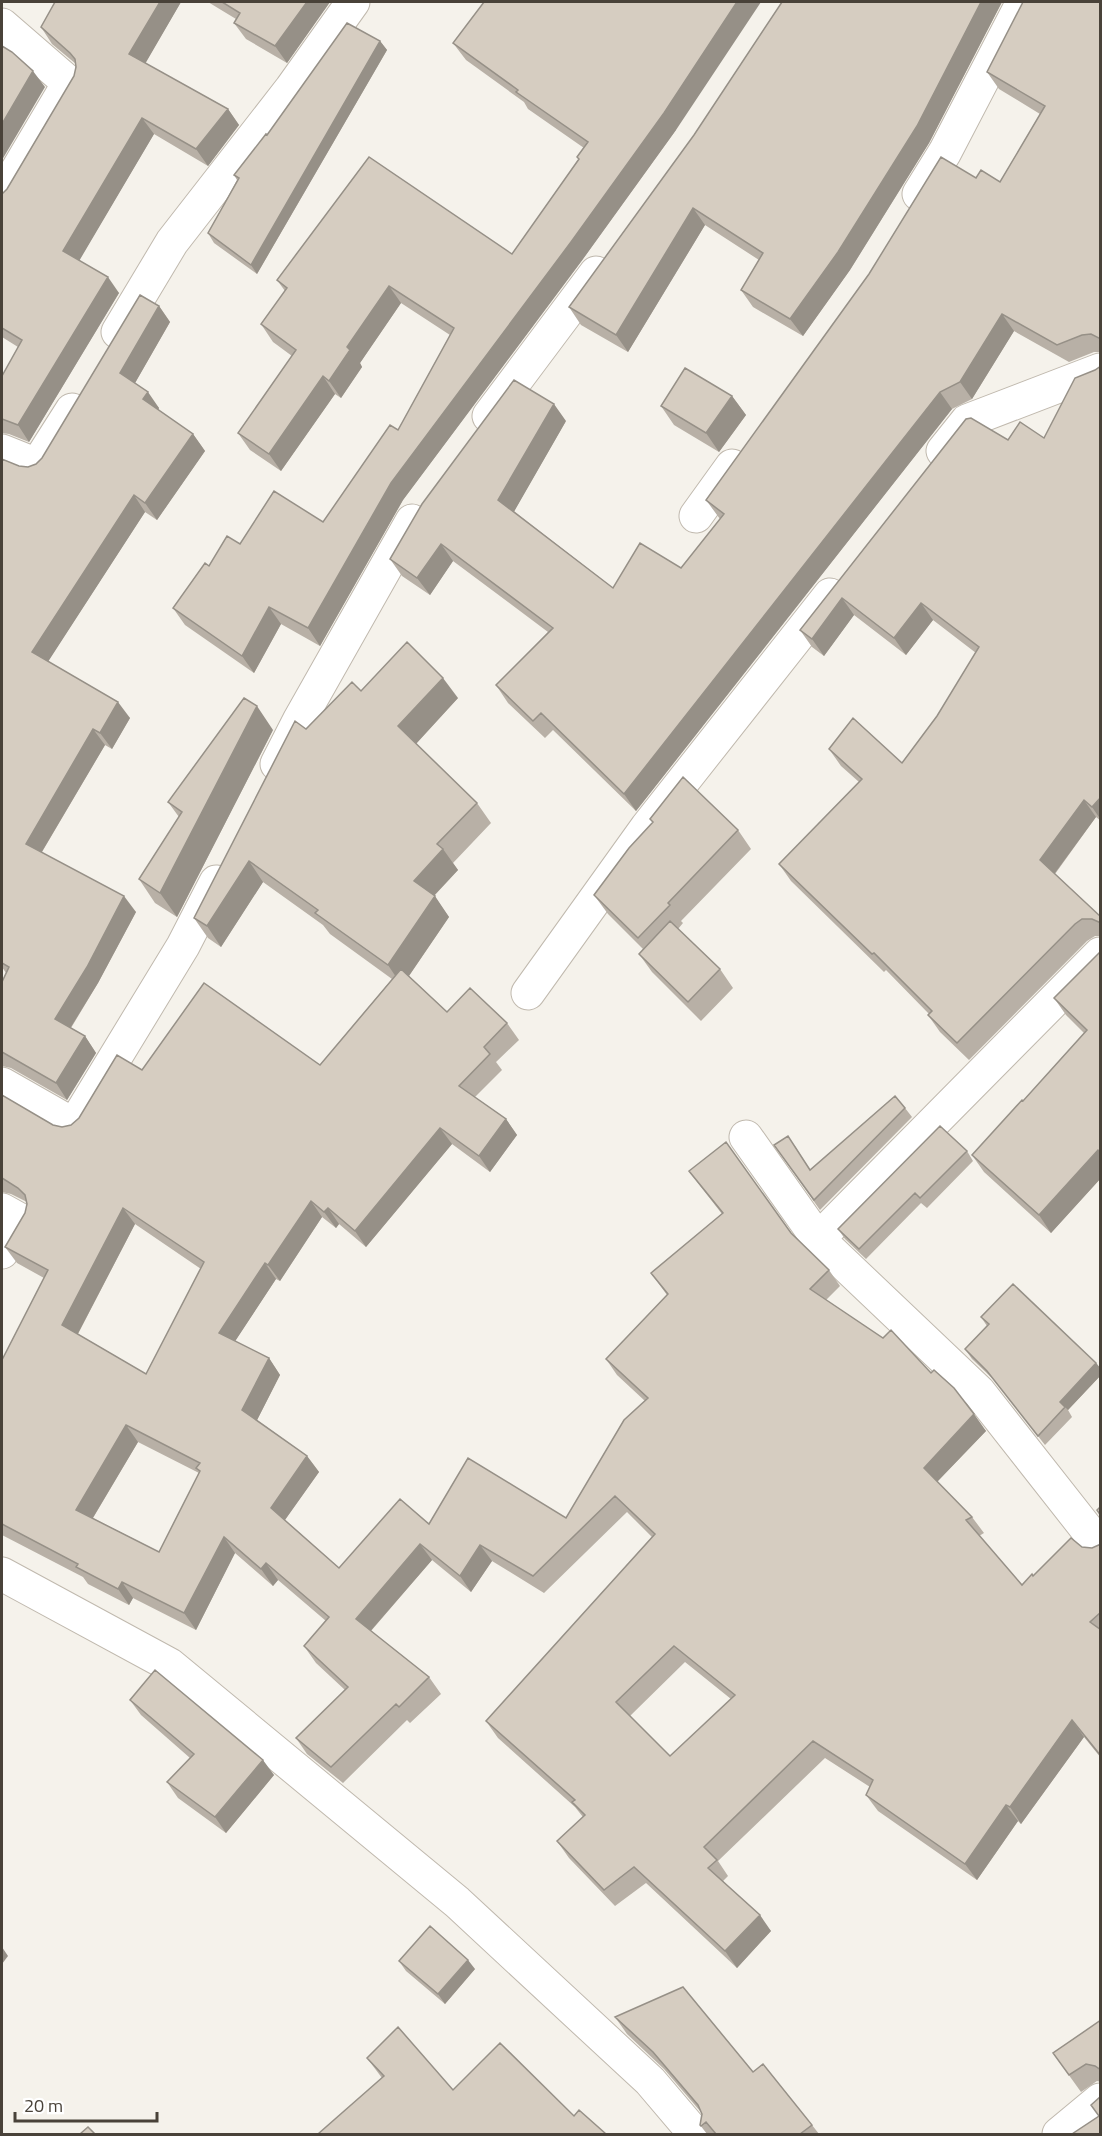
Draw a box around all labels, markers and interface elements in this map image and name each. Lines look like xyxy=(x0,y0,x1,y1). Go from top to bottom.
scale bar xyxy=(15,2085,158,2123)
text: 20 m xyxy=(24,2092,63,2119)

